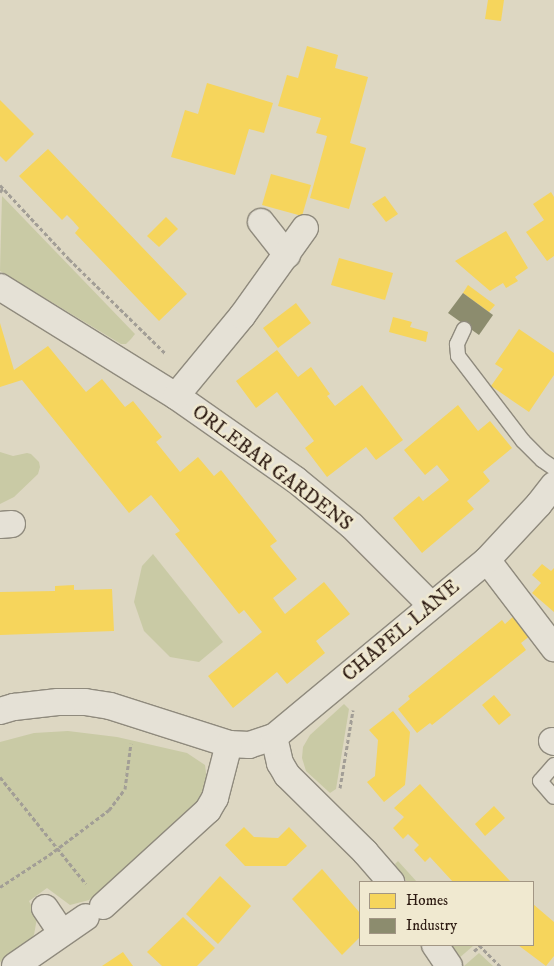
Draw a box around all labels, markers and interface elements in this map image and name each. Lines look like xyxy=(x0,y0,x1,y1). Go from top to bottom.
street label: ORLEBAR GARDENS xyxy=(187,400,357,536)
street label: CHAPEL LANE xyxy=(338,575,464,687)
legend xyxy=(359,881,534,946)
text: Homes xyxy=(406,891,448,910)
text: Industry xyxy=(406,916,457,935)

